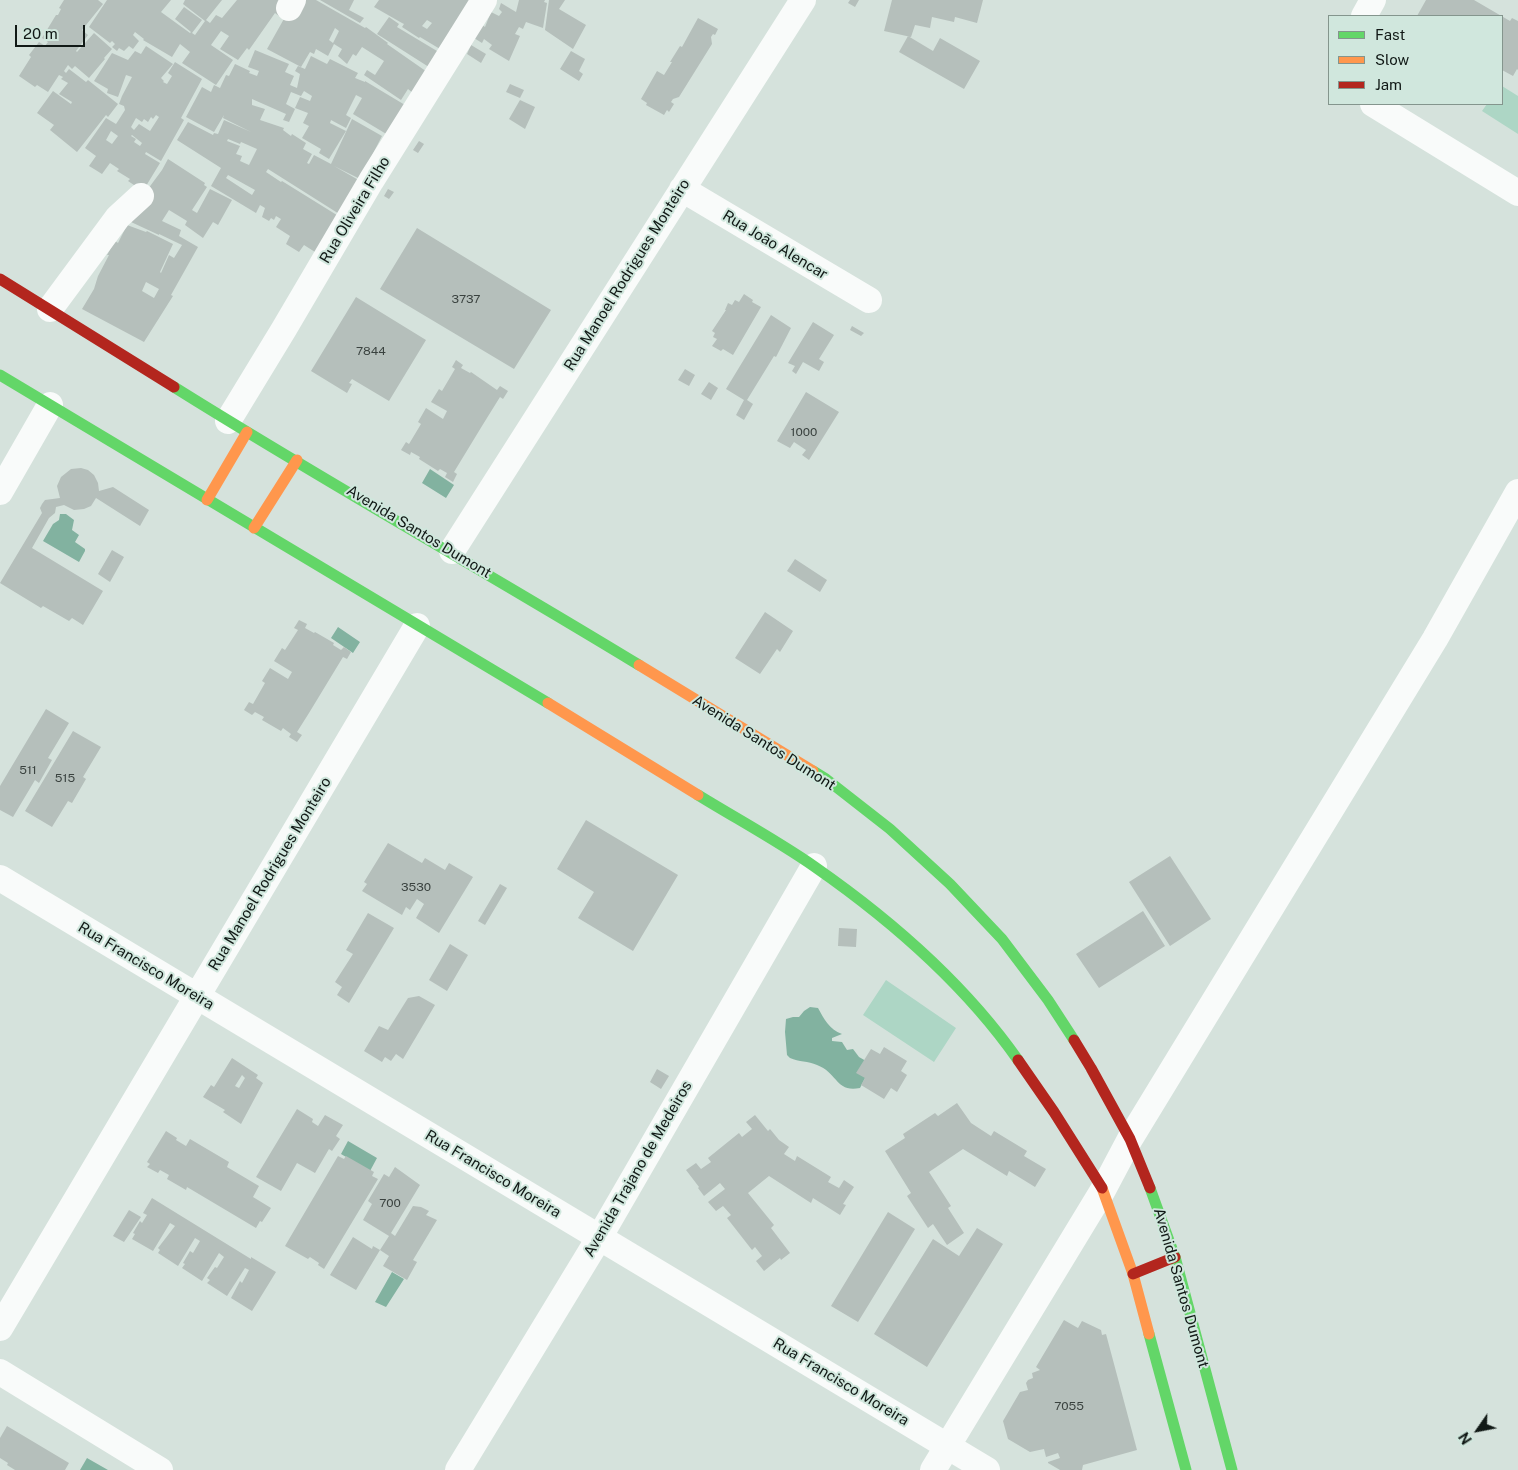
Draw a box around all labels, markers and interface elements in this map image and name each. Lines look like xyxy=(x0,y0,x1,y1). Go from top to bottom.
scale bar xyxy=(18,15,88,47)
legend xyxy=(1328,15,1503,105)
text: 20 m xyxy=(23,25,58,42)
text: Fast xyxy=(1375,26,1405,43)
text: Slow xyxy=(1375,51,1409,68)
text: Jam xyxy=(1375,76,1402,93)
street label: Rua Oliveira Filho xyxy=(316,153,394,267)
street label: Rua Manoel Rodrigues Monteiro xyxy=(560,176,694,374)
street label: Rua João Alencar xyxy=(719,207,831,283)
house number: 3737 xyxy=(452,292,480,306)
house number: 7844 xyxy=(356,344,386,358)
house number: 1000 xyxy=(791,425,817,439)
street label: Avenida Santos Dumont xyxy=(343,482,495,582)
street label: Avenida Santos Dumont xyxy=(689,691,839,795)
house number: 511 xyxy=(19,763,37,777)
house number: 515 xyxy=(55,771,75,785)
street label: Rua Manoel Rodrigues Monteiro xyxy=(205,774,335,974)
house number: 3530 xyxy=(401,880,431,894)
street label: Rua Francisco Moreira xyxy=(75,918,217,1014)
street label: Avenida Trajano de Medeiros xyxy=(580,1078,696,1260)
street label: Rua Francisco Moreira xyxy=(422,1126,564,1222)
house number: 700 xyxy=(379,1196,401,1210)
street label: Avenida Santos Dumont xyxy=(1150,1206,1212,1370)
street label: Rua Francisco Moreira xyxy=(770,1334,912,1430)
house number: 7055 xyxy=(1054,1399,1084,1413)
north arrow xyxy=(1453,1405,1503,1455)
text: N xyxy=(1456,1429,1475,1447)

